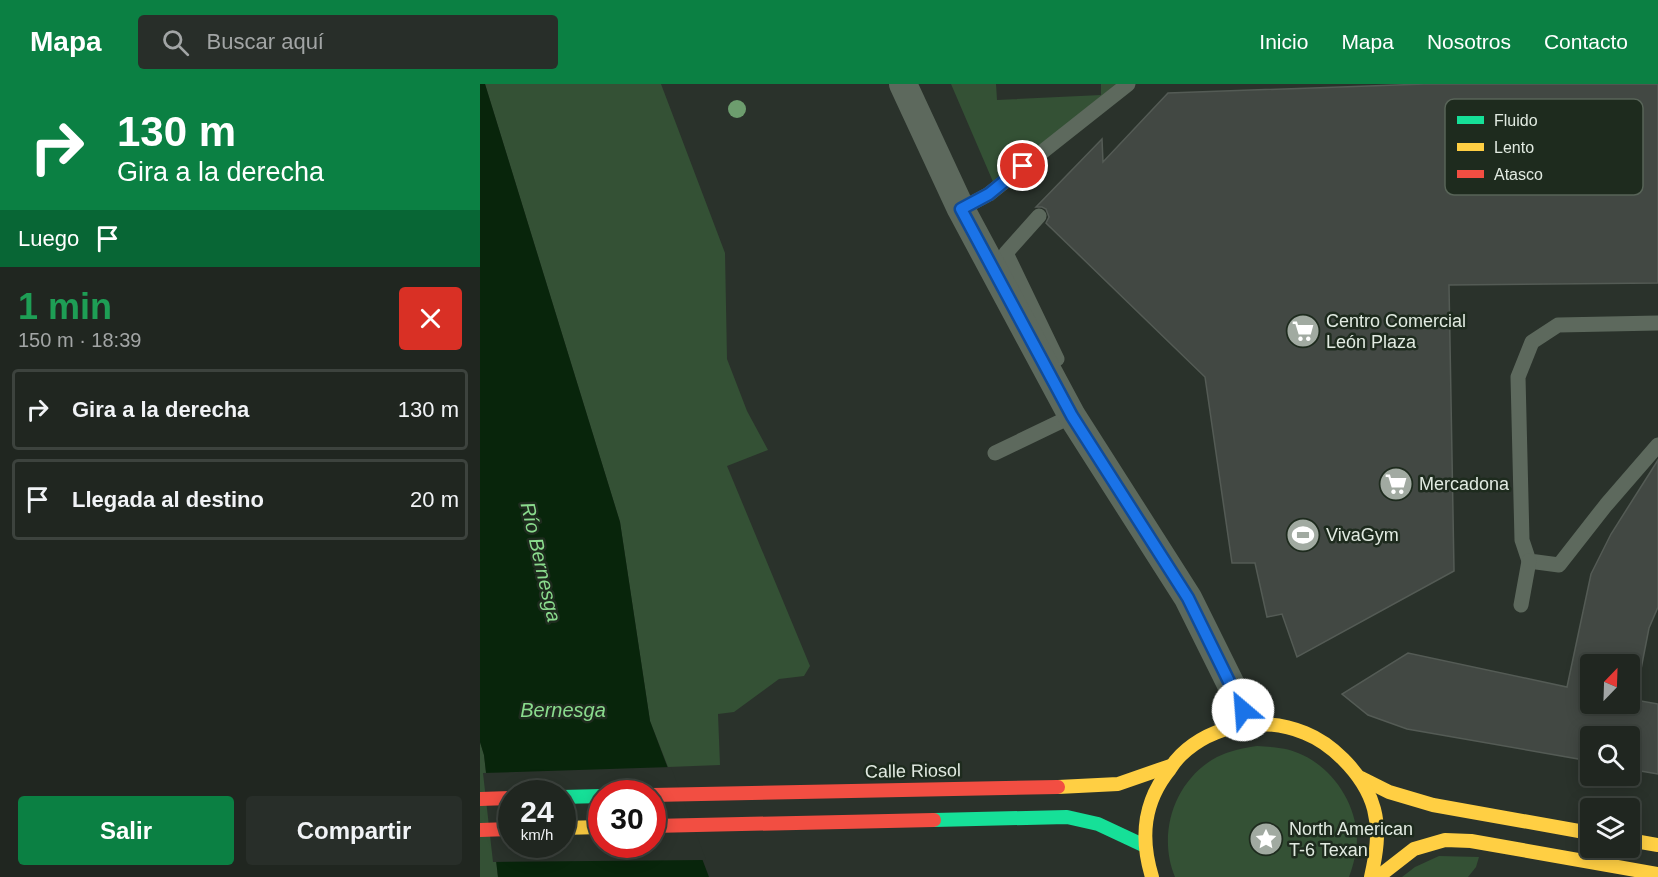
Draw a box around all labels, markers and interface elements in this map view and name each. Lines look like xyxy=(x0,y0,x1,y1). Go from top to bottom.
search box xyxy=(138,15,558,69)
text: Mapa xyxy=(30,26,102,57)
icon: search xyxy=(159,26,192,59)
text: Buscar aquí xyxy=(207,29,324,54)
text: Inicio xyxy=(1259,30,1308,53)
text: Mapa xyxy=(1341,30,1394,53)
text: Nosotros xyxy=(1427,30,1511,53)
text: Contacto xyxy=(1544,30,1628,53)
legend xyxy=(1445,99,1643,195)
icon: right xyxy=(18,108,96,186)
text: 130 m xyxy=(117,108,236,155)
text: Fluido xyxy=(1494,112,1538,129)
text: Lento xyxy=(1494,139,1534,156)
pin xyxy=(997,140,1048,191)
icon: arrive xyxy=(1006,149,1039,182)
text: Gira a la derecha xyxy=(117,157,324,187)
text: Atasco xyxy=(1494,166,1543,183)
icon: arrive xyxy=(91,222,124,255)
text: Luego xyxy=(18,226,79,251)
text: 1 min xyxy=(18,286,112,327)
button: close xyxy=(399,287,462,350)
place label: Centro Comercial León Plaza xyxy=(1326,311,1466,352)
supermarket icon: Centro Comercial León Plaza xyxy=(1285,313,1321,349)
text: 150 m · 18:39 xyxy=(18,329,141,351)
icon: right xyxy=(21,393,54,426)
text: Gira a la derecha xyxy=(72,397,249,422)
text: 130 m xyxy=(398,397,459,422)
supermarket icon: Mercadona xyxy=(1378,466,1414,502)
place label: Mercadona xyxy=(1419,474,1510,494)
icon: arrive xyxy=(21,483,54,516)
text: Llegada al destino xyxy=(72,487,264,512)
text: 20 m xyxy=(410,487,459,512)
water label: Río Bernesga xyxy=(517,500,565,624)
sports icon: VivaGym xyxy=(1285,517,1321,553)
place label: VivaGym xyxy=(1326,525,1399,545)
north arrow xyxy=(1580,654,1640,714)
map controls xyxy=(1580,654,1640,858)
position arrow xyxy=(1211,678,1275,742)
water label: Bernesga xyxy=(520,699,606,721)
button: search xyxy=(1580,726,1640,786)
street label: Calle Riosol xyxy=(865,760,961,782)
speed limit sign: 30 xyxy=(588,780,666,858)
text: 24 xyxy=(520,795,554,828)
button: Salir xyxy=(18,796,234,865)
button: Compartir xyxy=(246,796,462,865)
button: layers xyxy=(1580,798,1640,858)
place label: North American T-6 Texan xyxy=(1289,819,1413,860)
place icon: North American T-6 Texan xyxy=(1248,821,1284,857)
text: km/h xyxy=(521,826,553,843)

